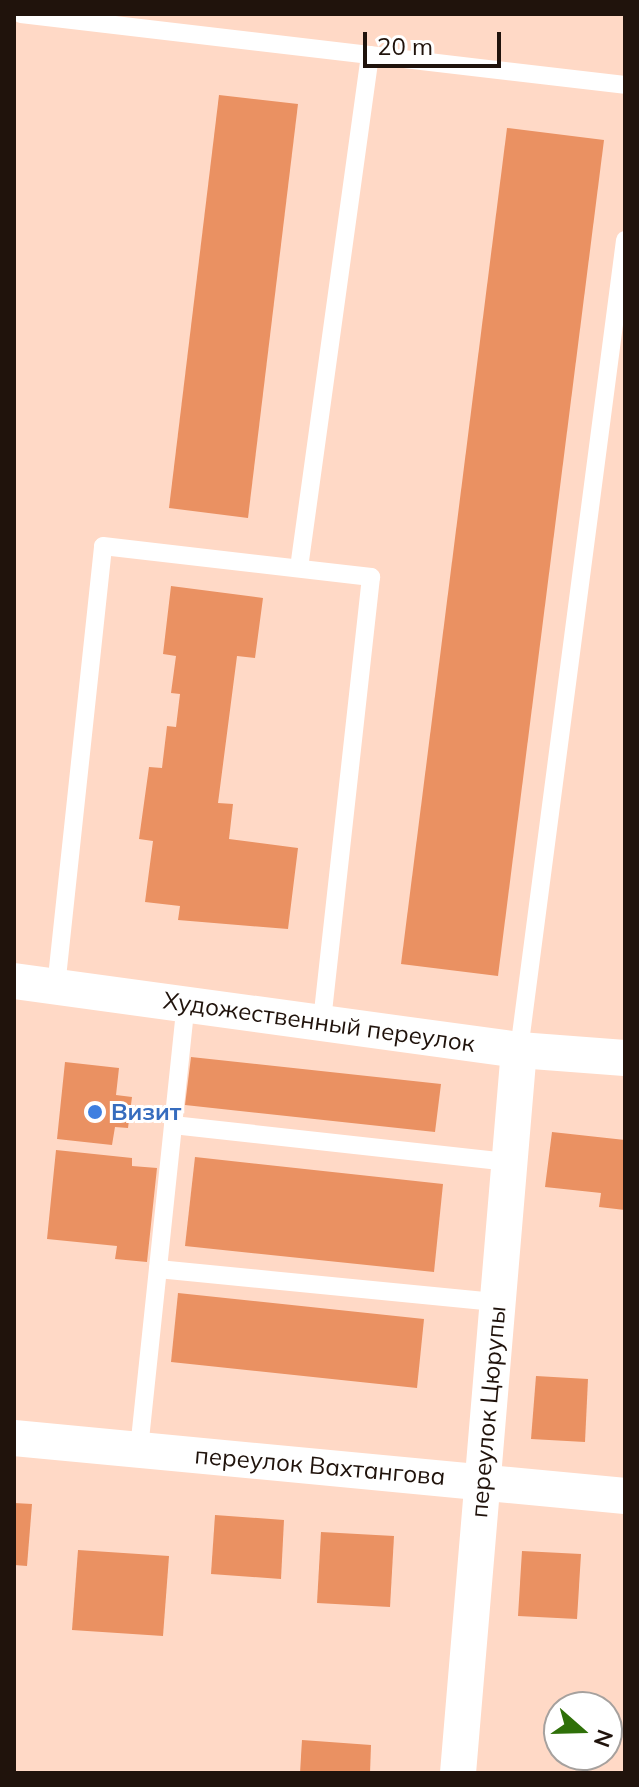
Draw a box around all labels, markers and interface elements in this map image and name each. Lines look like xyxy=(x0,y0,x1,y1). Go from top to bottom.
scale bar xyxy=(367,16,505,66)
text: 20 m xyxy=(377,31,433,61)
street label: Художественный переулок xyxy=(161,986,477,1058)
place label: Визит xyxy=(111,1098,181,1126)
marker: Визит xyxy=(86,1103,104,1121)
street label: переулок Цюрупы xyxy=(464,1305,512,1519)
street label: переулок Вахтангова xyxy=(194,1441,446,1491)
north arrow xyxy=(543,1691,623,1771)
text: N xyxy=(588,1726,620,1751)

